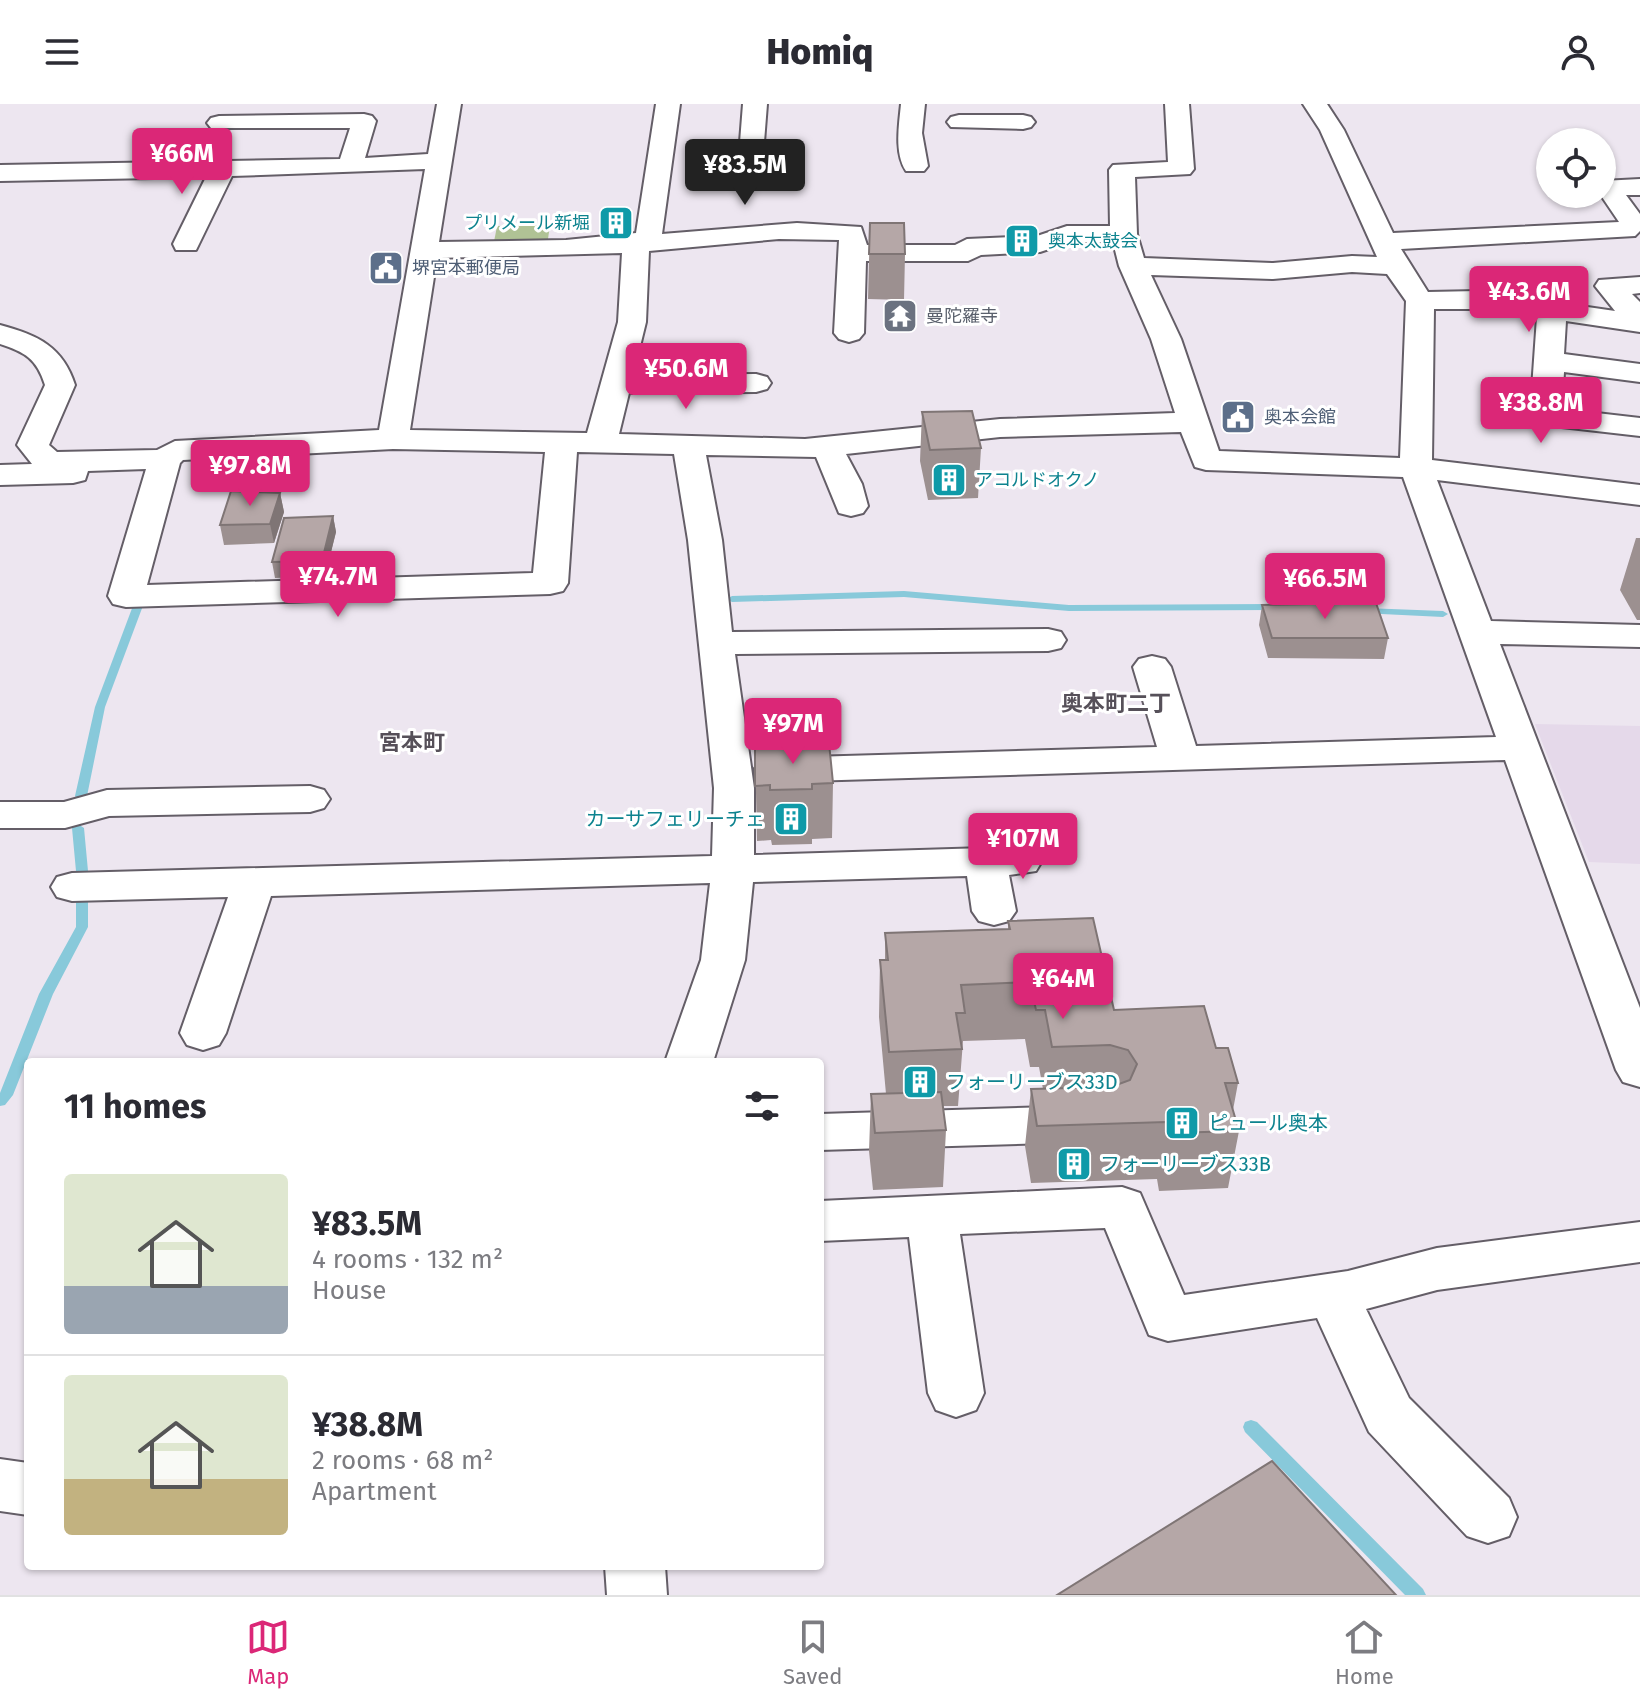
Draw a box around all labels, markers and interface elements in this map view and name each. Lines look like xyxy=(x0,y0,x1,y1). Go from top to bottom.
icon: menu xyxy=(40,30,84,74)
text: Homiq xyxy=(767,30,873,74)
icon: person xyxy=(1556,30,1600,74)
pin: ¥66M xyxy=(135,128,229,196)
map controls xyxy=(1536,128,1616,208)
button: locate xyxy=(1536,128,1616,208)
text: ¥66M xyxy=(150,138,214,169)
pin: ¥83.5M xyxy=(680,139,810,207)
text: ¥83.5M xyxy=(703,149,787,180)
building icon: プリメール新堀 xyxy=(597,204,635,242)
place label: プリメール新堀 xyxy=(464,212,590,234)
building icon: 奥本太鼓会 xyxy=(1003,222,1041,260)
place label: 奥本太鼓会 xyxy=(1048,230,1138,252)
public building icon: 堺宮本郵便局 xyxy=(367,249,405,287)
place label: 堺宮本郵便局 xyxy=(412,257,520,279)
pin: ¥43.6M xyxy=(1464,266,1594,334)
text: ¥43.6M xyxy=(1487,276,1571,307)
temple icon: 曼陀羅寺 xyxy=(881,297,919,335)
place label: 曼陀羅寺 xyxy=(926,305,998,327)
pin: ¥50.6M xyxy=(621,343,751,411)
text: ¥50.6M xyxy=(644,353,728,384)
pin: ¥38.8M xyxy=(1476,377,1606,445)
text: ¥38.8M xyxy=(1499,387,1583,418)
public building icon: 奥本会館 xyxy=(1219,398,1257,436)
place label: 奥本会館 xyxy=(1264,406,1336,428)
pin: ¥97.8M xyxy=(185,440,315,508)
text: ¥97.8M xyxy=(209,450,291,481)
building icon: アコルドオクノ xyxy=(930,461,968,499)
place label: アコルドオクノ xyxy=(975,469,1100,491)
pin: ¥74.7M xyxy=(273,551,403,619)
pin: ¥66.5M xyxy=(1260,553,1390,621)
text: ¥74.7M xyxy=(298,561,378,592)
text: ¥66.5M xyxy=(1283,563,1367,594)
district label: 奥本町二丁 xyxy=(1061,690,1171,717)
pin: ¥97M xyxy=(746,698,840,766)
text: ¥97M xyxy=(762,708,824,739)
district label: 宮本町 xyxy=(379,729,445,756)
building icon: カーサフェリーチェ xyxy=(772,800,810,838)
place label: カーサフェリーチェ xyxy=(585,807,765,831)
pin: ¥107M xyxy=(967,813,1079,881)
text: ¥107M xyxy=(986,823,1060,854)
pin: ¥64M xyxy=(1016,953,1110,1021)
text: ¥64M xyxy=(1031,963,1095,994)
building icon: フォーリーブス33D xyxy=(901,1063,939,1101)
place label: フォーリーブス33D xyxy=(946,1070,1118,1094)
icon: filters xyxy=(740,1084,784,1128)
text: 11 homes xyxy=(64,1086,206,1127)
building icon: ピュール奥本 xyxy=(1163,1104,1201,1142)
place label: ピュール奥本 xyxy=(1208,1111,1328,1135)
building icon: フォーリーブス33B xyxy=(1055,1145,1093,1183)
place label: フォーリーブス33B xyxy=(1100,1152,1271,1176)
text: ¥83.5M xyxy=(312,1203,422,1244)
icon: home xyxy=(128,1206,224,1302)
text: 4 rooms · 132 m² xyxy=(312,1244,503,1275)
text: House xyxy=(312,1275,386,1306)
text: ¥38.8M xyxy=(312,1404,423,1445)
icon: home xyxy=(128,1407,224,1503)
text: 2 rooms · 68 m² xyxy=(312,1445,493,1476)
text: Apartment xyxy=(312,1476,437,1507)
tab: Map xyxy=(246,1615,290,1690)
tab: Saved xyxy=(783,1615,842,1690)
tab: Home xyxy=(1335,1615,1394,1690)

